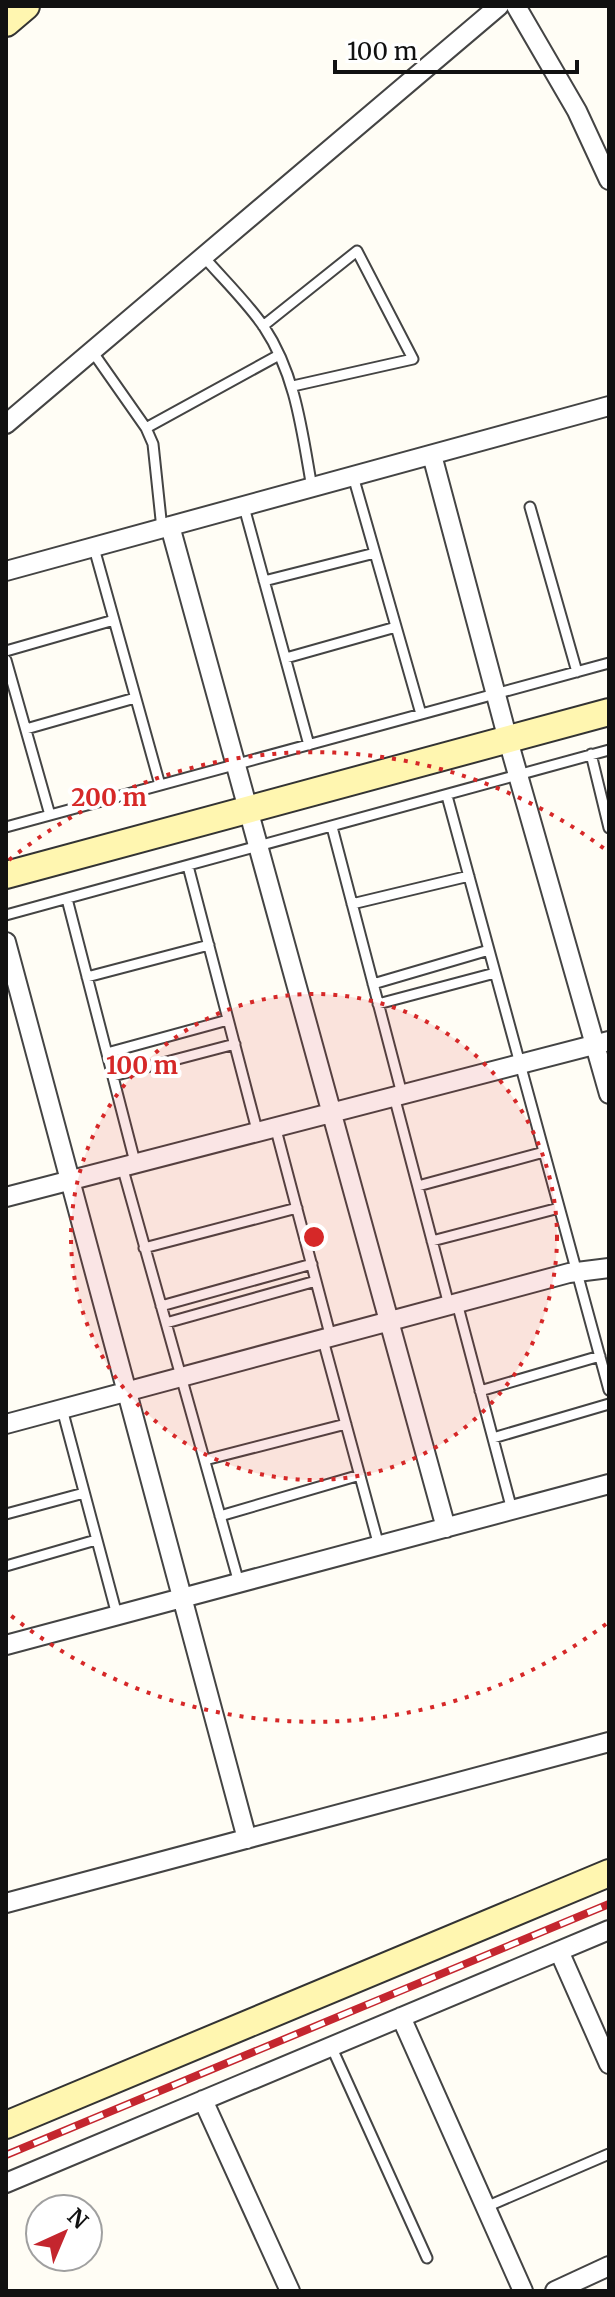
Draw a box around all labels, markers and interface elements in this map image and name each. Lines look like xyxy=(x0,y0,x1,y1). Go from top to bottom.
scale bar xyxy=(335,24,577,74)
text: 100 m xyxy=(347,36,418,67)
text: 200 m xyxy=(71,782,147,813)
text: 100 m xyxy=(106,1050,178,1081)
centre of rings xyxy=(300,1223,328,1251)
north arrow xyxy=(24,2193,104,2273)
text: N xyxy=(62,2203,94,2235)

